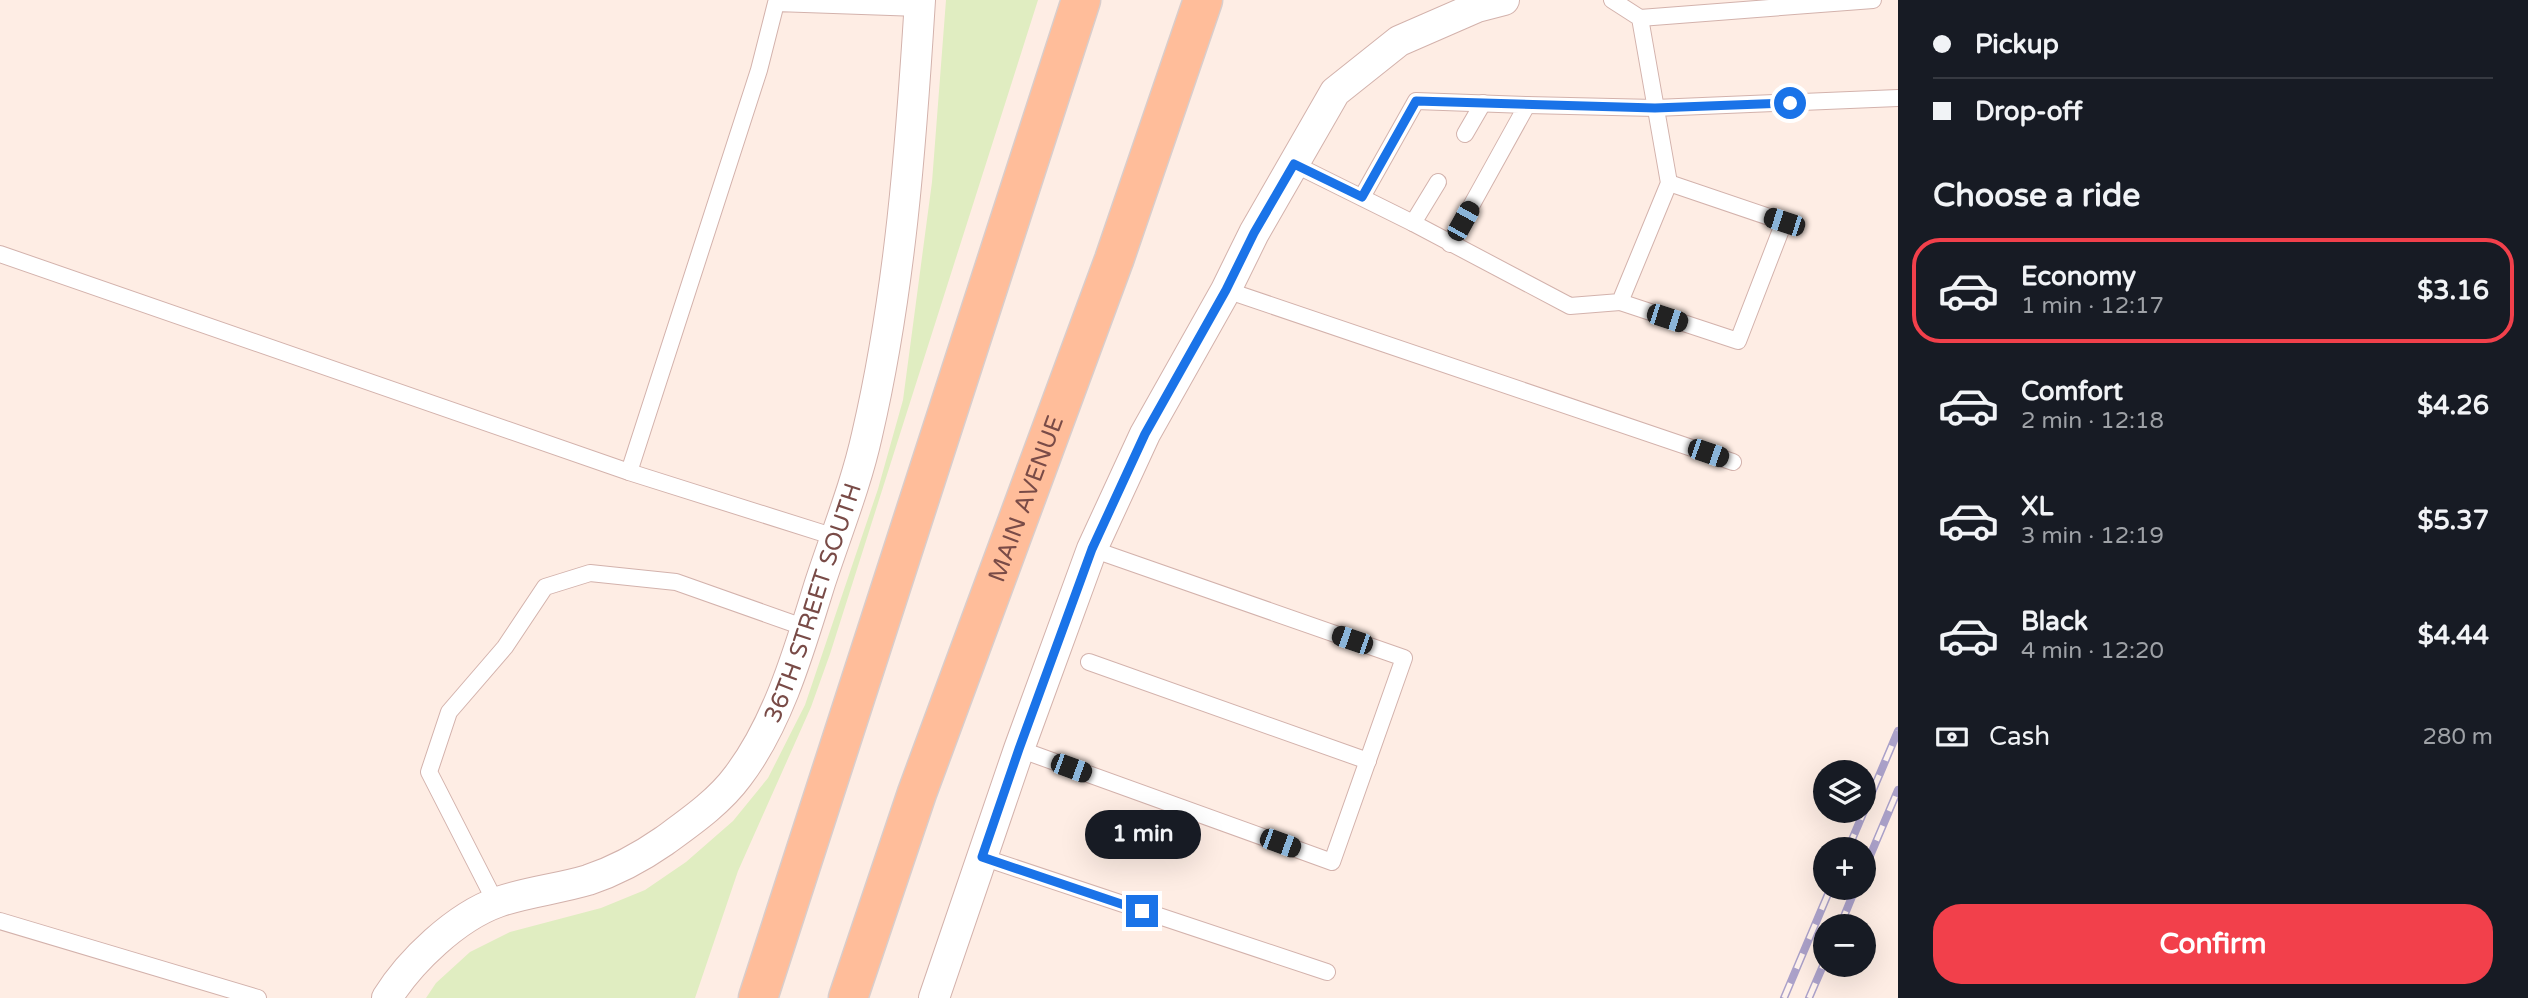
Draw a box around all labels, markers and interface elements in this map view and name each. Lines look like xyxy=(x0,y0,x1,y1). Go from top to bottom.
text: Pickup xyxy=(1975,29,2059,60)
route start xyxy=(1774,87,1806,119)
text: Drop-off xyxy=(1975,96,2082,127)
text: Choose a ride xyxy=(1933,177,2140,215)
car xyxy=(1444,198,1483,244)
car xyxy=(1761,206,1808,238)
icon: car xyxy=(1937,259,2000,322)
text: Economy xyxy=(2021,261,2136,292)
text: $3.16 xyxy=(2417,275,2489,306)
text: 1 min · 12:17 xyxy=(2021,292,2164,320)
car xyxy=(1644,302,1691,334)
icon: car xyxy=(1937,374,2000,437)
text: Comfort xyxy=(2021,376,2123,407)
text: $4.26 xyxy=(2417,390,2489,421)
text: 2 min · 12:18 xyxy=(2021,407,2164,435)
street label: MAIN AVENUE xyxy=(982,412,1070,586)
car xyxy=(1685,436,1732,470)
street label: 36TH STREET SOUTH xyxy=(758,479,868,727)
icon: car xyxy=(1937,489,2000,552)
text: XL xyxy=(2021,491,2053,522)
text: $5.37 xyxy=(2417,505,2489,536)
text: 3 min · 12:19 xyxy=(2021,522,2164,550)
icon: car xyxy=(1937,604,2000,667)
text: Black xyxy=(2021,606,2088,637)
text: $4.44 xyxy=(2418,620,2489,651)
car xyxy=(1329,623,1376,657)
text: 4 min · 12:20 xyxy=(2021,637,2164,665)
icon: cash xyxy=(1933,718,1971,756)
text: Cash xyxy=(1989,721,2050,752)
text: 280 m xyxy=(2423,723,2493,751)
car xyxy=(1048,751,1095,785)
map controls xyxy=(1813,760,1876,977)
button: layers xyxy=(1813,760,1876,823)
callout: 1 min xyxy=(1084,810,1200,858)
text: 1 min xyxy=(1112,820,1174,848)
car xyxy=(1257,826,1304,860)
button: + xyxy=(1813,837,1876,900)
route end xyxy=(1126,895,1158,927)
button: Confirm xyxy=(1933,904,2493,984)
button: − xyxy=(1813,914,1876,977)

